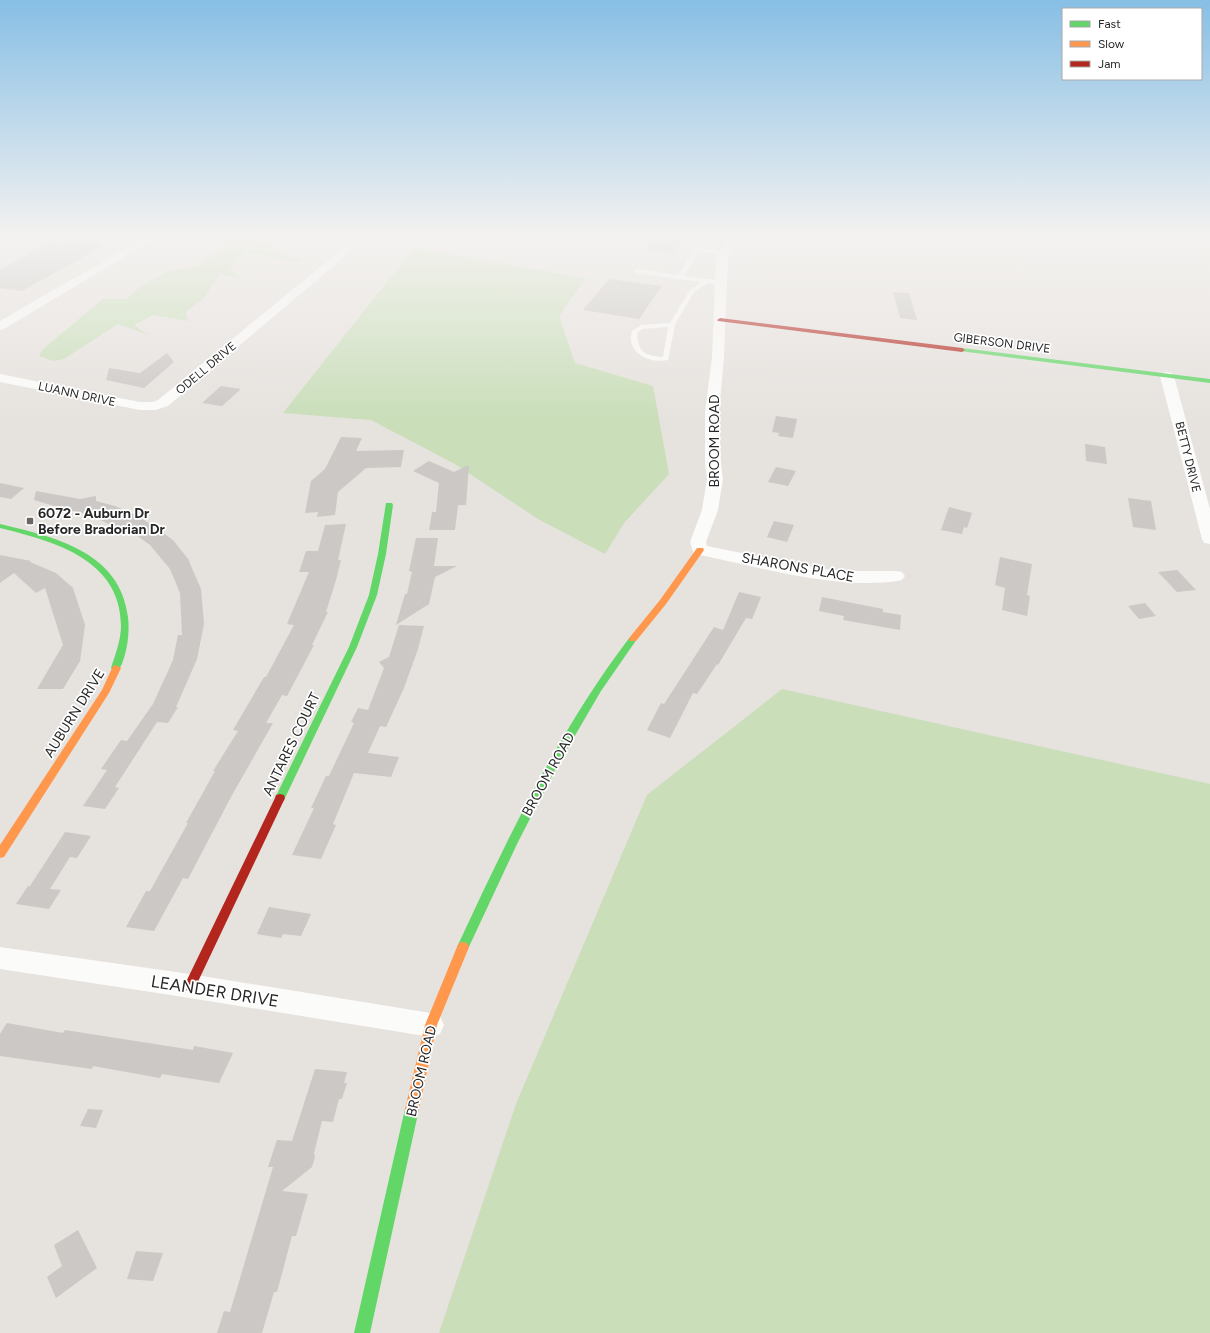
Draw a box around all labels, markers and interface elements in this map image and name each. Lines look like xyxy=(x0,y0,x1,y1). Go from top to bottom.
legend xyxy=(1062,8,1202,80)
text: Fast xyxy=(1098,17,1121,31)
text: Slow xyxy=(1098,37,1125,51)
text: Jam xyxy=(1098,57,1121,71)
street label: GIBERSON DRIVE xyxy=(953,330,1051,356)
street label: ODELL DRIVE xyxy=(173,339,239,397)
street label: LUANN DRIVE xyxy=(37,379,117,409)
street label: BROOM ROAD xyxy=(706,394,723,488)
street label: BETTY DRIVE xyxy=(1172,420,1204,494)
place label: 6072 - Auburn Dr Before Bradorian Dr xyxy=(38,505,166,538)
marker: 6072 - Auburn Dr Before Bradorian Dr xyxy=(25,516,35,526)
street label: SHARONS PLACE xyxy=(740,549,856,586)
street label: AUBURN DRIVE xyxy=(40,666,108,761)
street label: ANTARES COURT xyxy=(259,689,324,799)
street label: BROOM ROAD xyxy=(518,729,578,819)
street label: LEANDER DRIVE xyxy=(150,971,280,1011)
street label: BROOM ROAD xyxy=(403,1024,440,1118)

